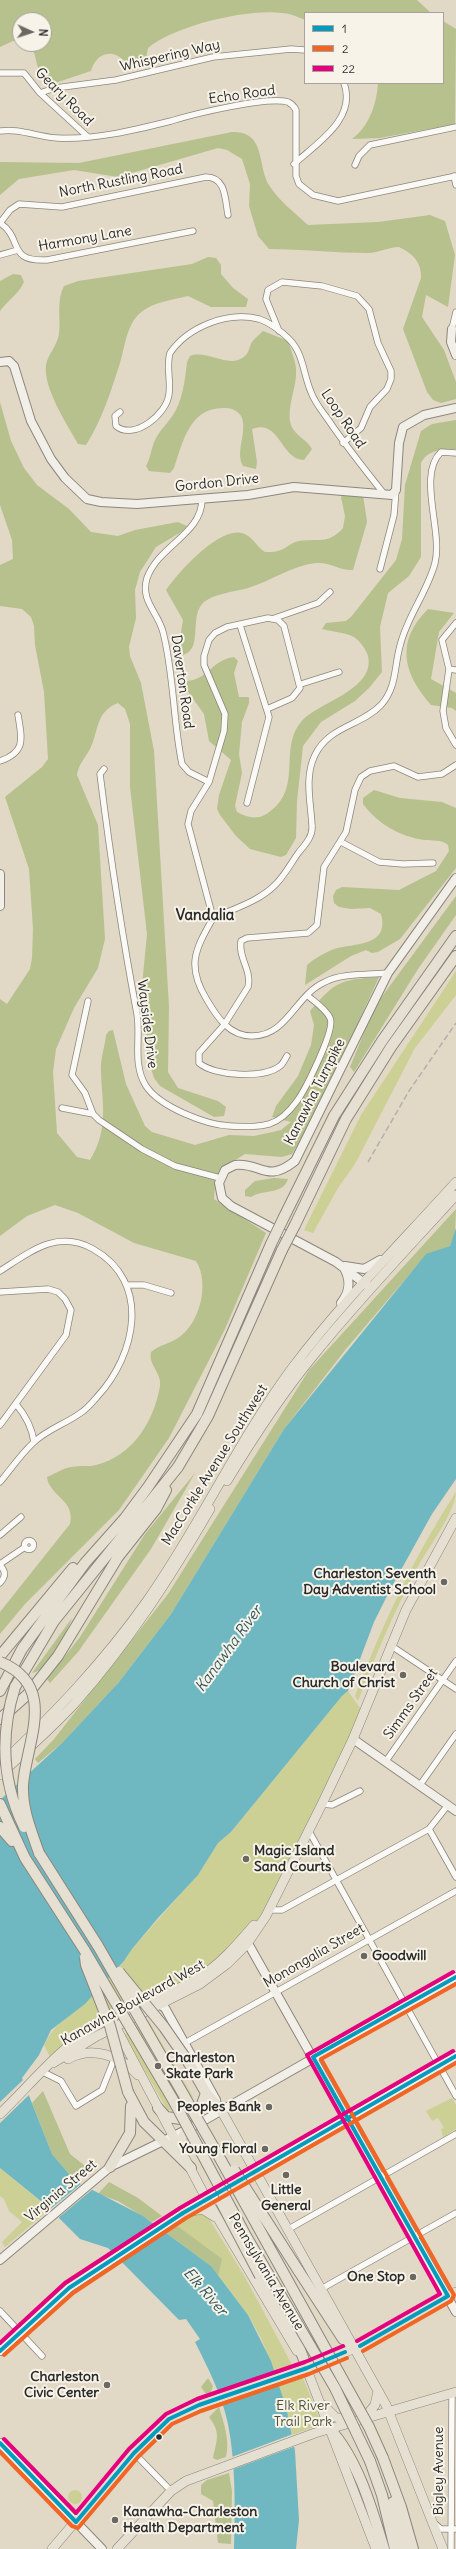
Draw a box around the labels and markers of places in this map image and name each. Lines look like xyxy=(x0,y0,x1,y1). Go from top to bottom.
place label: Charleston Seventh Day Adventist School xyxy=(303,1566,436,1598)
marker: Charleston Seventh Day Adventist School xyxy=(439,1577,449,1587)
place label: Boulevard Church of Christ xyxy=(293,1659,395,1692)
marker: Boulevard Church of Christ xyxy=(398,1670,408,1680)
place label: Magic Island Sand Courts xyxy=(254,1843,335,1876)
marker: Magic Island Sand Courts xyxy=(241,1854,251,1864)
place label: Goodwill xyxy=(372,1948,426,1964)
marker: Goodwill xyxy=(359,1951,369,1961)
place label: Charleston Skate Park xyxy=(166,2050,235,2082)
marker: Charleston Skate Park xyxy=(153,2061,163,2071)
place label: Peoples Bank xyxy=(177,2099,261,2115)
marker: Peoples Bank xyxy=(264,2102,274,2112)
place label: Young Floral xyxy=(179,2141,257,2157)
marker: Young Floral xyxy=(260,2144,270,2154)
marker: Little General xyxy=(281,2170,291,2180)
place label: Little General xyxy=(261,2182,311,2214)
place label: One Stop xyxy=(347,2269,405,2285)
marker: One Stop xyxy=(408,2272,418,2282)
place label: Charleston Civic Center xyxy=(24,2369,99,2402)
marker: Charleston Civic Center xyxy=(102,2380,112,2390)
unlabelled marker xyxy=(154,2432,164,2442)
place label: Kanawha-Charleston Health Department xyxy=(123,2504,257,2536)
marker: Kanawha-Charleston Health Department xyxy=(110,2515,120,2525)

